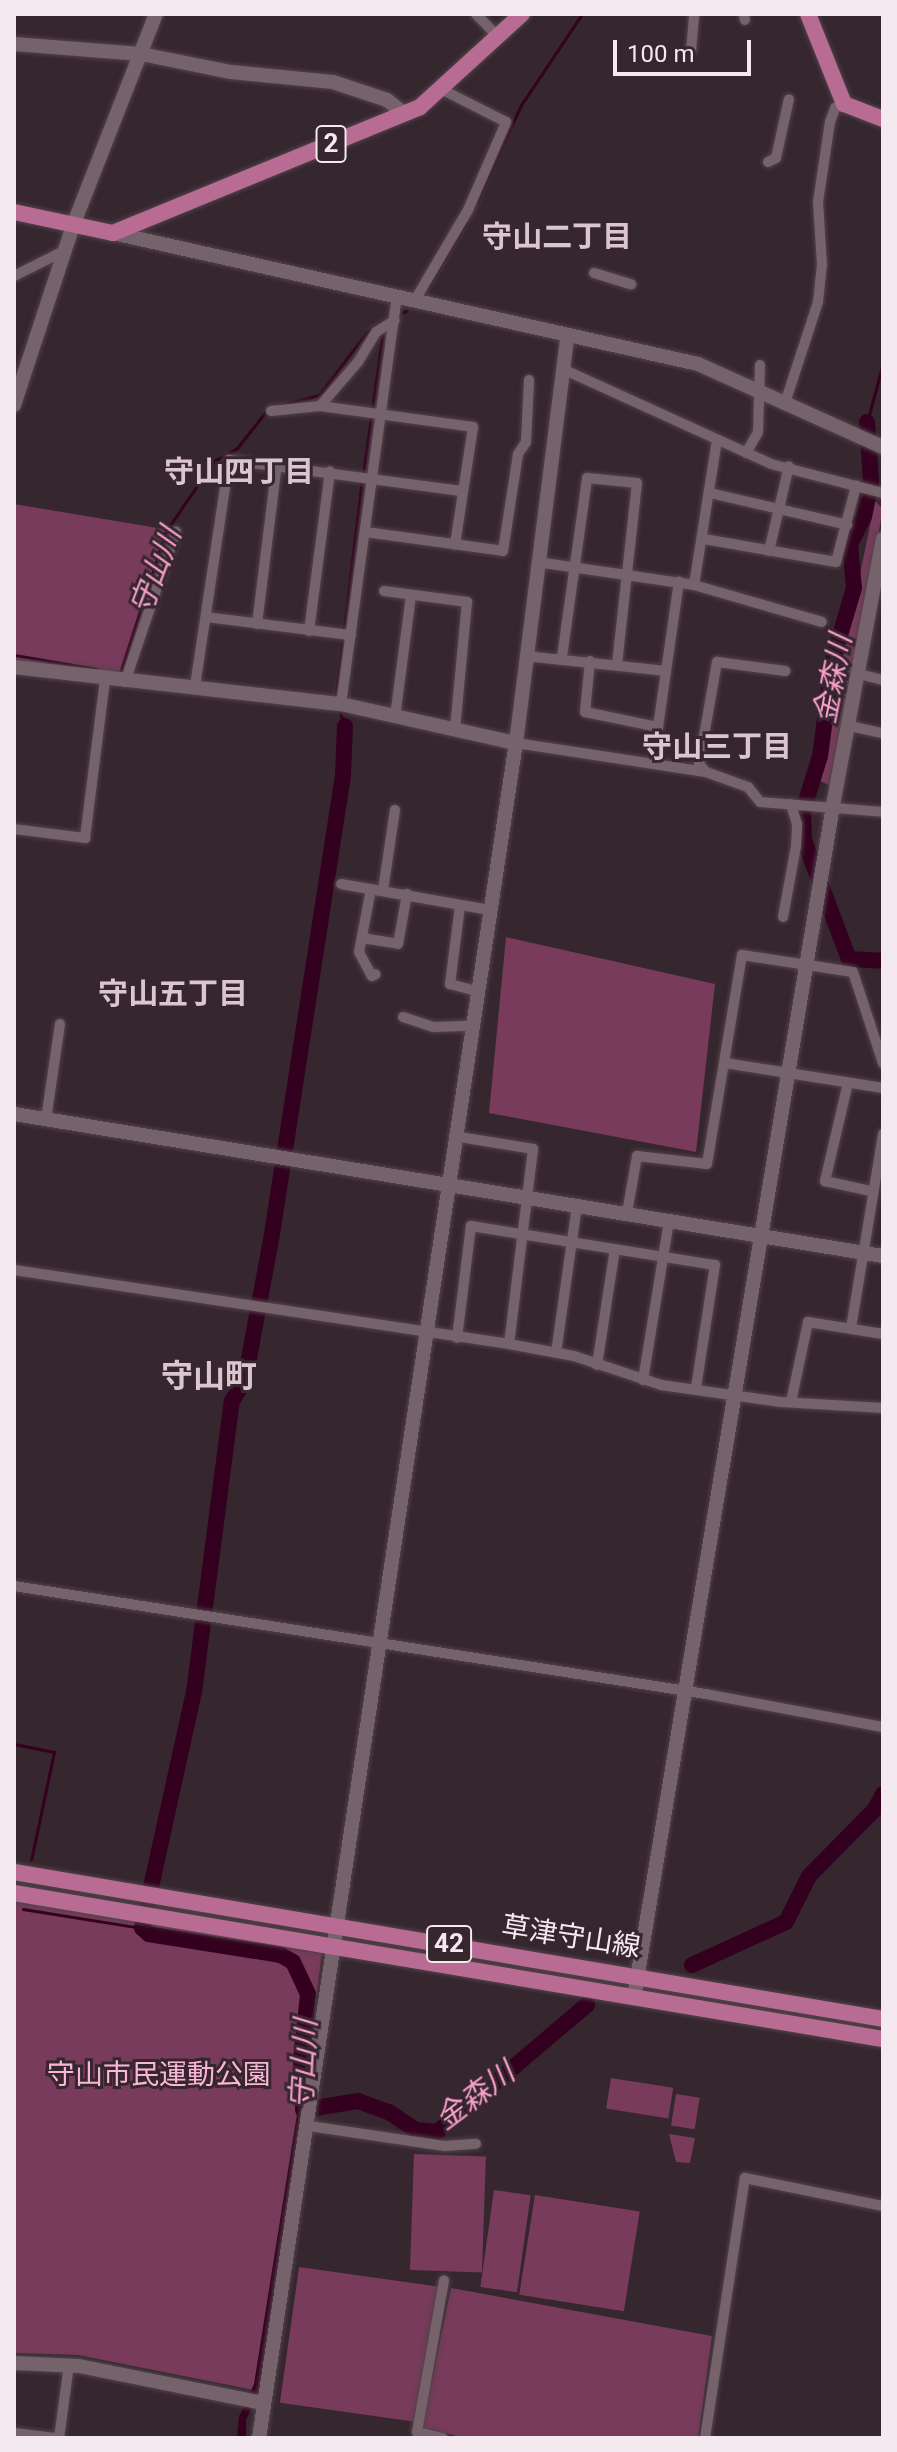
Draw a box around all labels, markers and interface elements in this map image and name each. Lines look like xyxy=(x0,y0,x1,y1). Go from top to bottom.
scale bar xyxy=(617,24,755,74)
text: 100 m xyxy=(627,40,694,68)
road number: 2 xyxy=(315,122,347,166)
district label: 守山二丁目 xyxy=(482,219,632,255)
district label: 守山四丁目 xyxy=(164,454,314,490)
water label: 守山川 xyxy=(123,523,189,619)
water label: 金森川 xyxy=(807,631,859,727)
district label: 守山三丁目 xyxy=(642,729,792,765)
district label: 守山五丁目 xyxy=(98,976,248,1012)
district label: 守山町 xyxy=(161,1357,257,1395)
street label: 草津守山線 xyxy=(499,1909,643,1965)
road number: 42 xyxy=(425,1922,473,1966)
water label: 守山川 xyxy=(284,2018,324,2110)
water label: 金森川 xyxy=(428,2055,522,2137)
park label: 守山市民運動公園 xyxy=(47,2058,271,2092)

